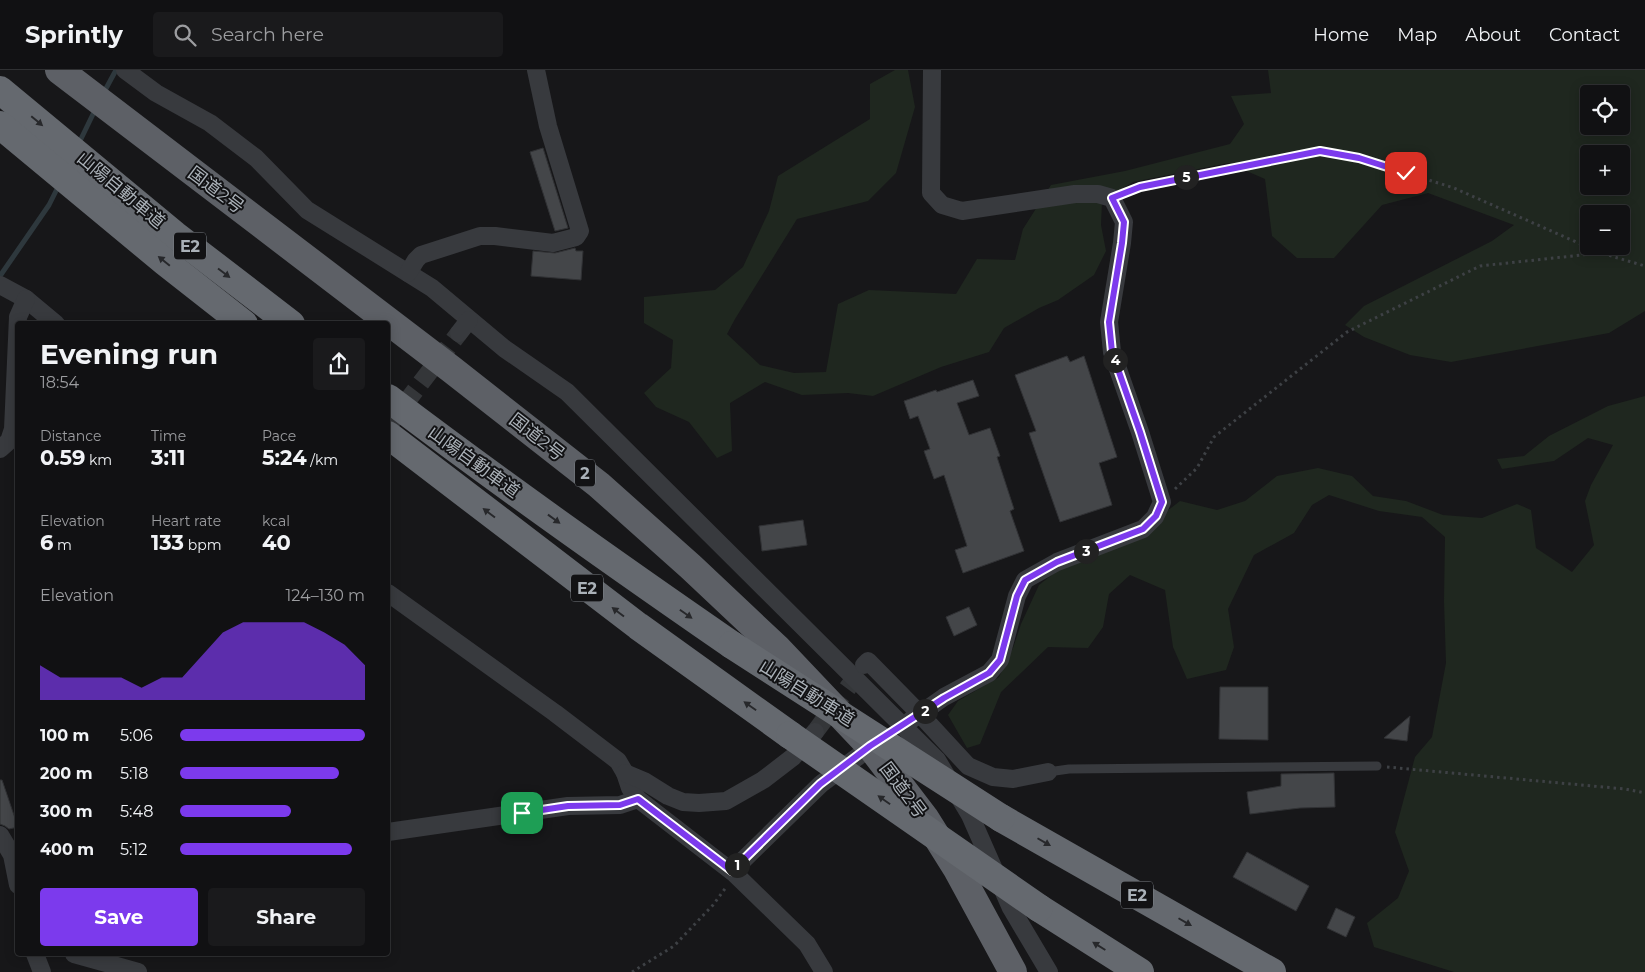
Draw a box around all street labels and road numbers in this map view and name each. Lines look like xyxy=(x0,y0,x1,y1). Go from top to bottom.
street label: 山陽自動車道 xyxy=(73,147,169,233)
street label: 国道2号 xyxy=(184,162,248,218)
road number: E2 xyxy=(174,232,206,260)
street label: 国道2号 xyxy=(505,409,569,465)
street label: 山陽自動車道 xyxy=(424,421,524,503)
road number: 2 xyxy=(575,459,595,486)
road number: E2 xyxy=(571,574,603,602)
street label: 山陽自動車道 xyxy=(755,655,859,731)
street label: 国道2号 xyxy=(875,758,931,822)
road number: E2 xyxy=(1121,882,1153,908)

